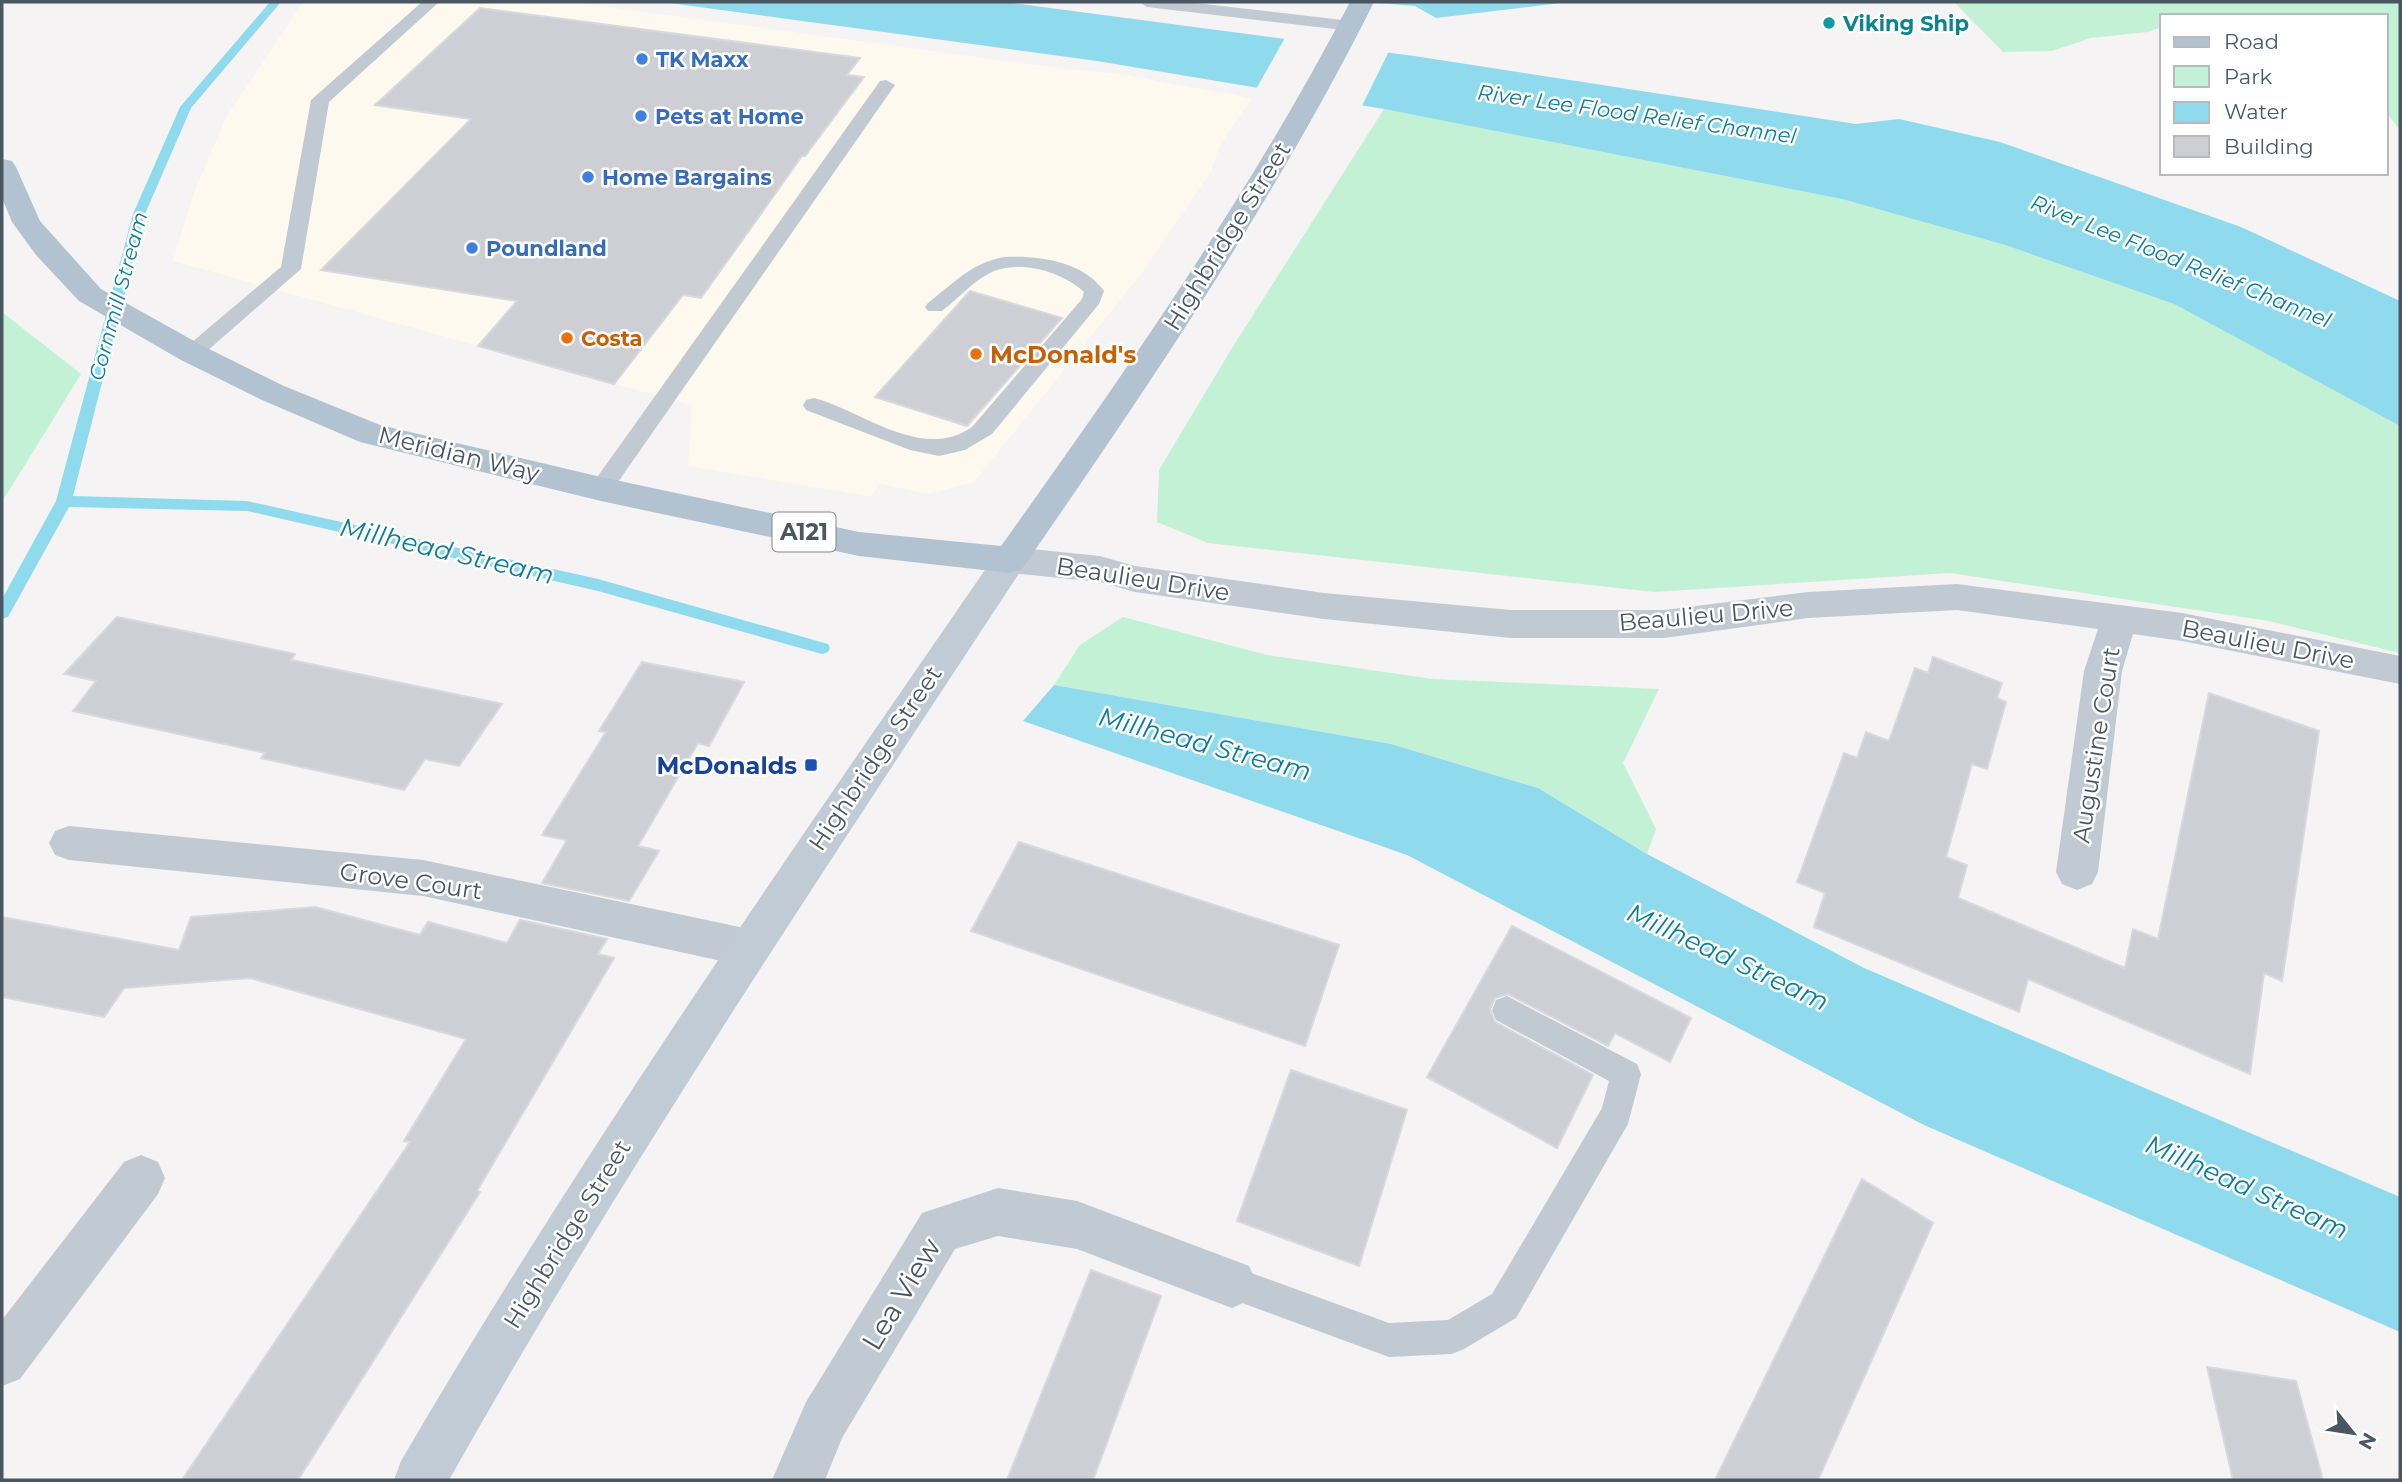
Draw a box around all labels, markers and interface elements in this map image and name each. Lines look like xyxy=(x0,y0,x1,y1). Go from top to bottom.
place label: Viking Ship xyxy=(1842,11,1969,36)
legend xyxy=(2160,14,2388,175)
marker: Viking Ship xyxy=(1821,15,1837,31)
text: Road xyxy=(2224,29,2279,54)
place label: TK Maxx xyxy=(656,47,749,72)
marker: TK Maxx xyxy=(634,51,650,67)
text: Park xyxy=(2224,64,2272,89)
water label: River Lee Flood Relief Channel xyxy=(1476,79,1798,149)
text: Water xyxy=(2224,99,2288,124)
place label: Pets at Home xyxy=(655,104,804,129)
marker: Pets at Home xyxy=(633,108,649,124)
text: Building xyxy=(2224,134,2314,159)
street label: Highbridge Street xyxy=(1157,136,1297,336)
place label: Home Bargains xyxy=(602,165,772,190)
marker: Home Bargains xyxy=(580,169,596,185)
water label: River Lee Flood Relief Channel xyxy=(2027,189,2335,333)
water label: Cornmill Stream xyxy=(83,209,153,383)
place label: Poundland xyxy=(486,236,607,261)
marker: Poundland xyxy=(464,240,480,256)
place label: Costa xyxy=(581,326,642,351)
marker: Costa xyxy=(559,330,575,346)
place label: McDonald's xyxy=(990,340,1136,369)
marker: McDonald's xyxy=(968,346,984,362)
street label: Meridian Way xyxy=(376,420,542,488)
water label: Millhead Stream xyxy=(337,511,557,591)
road number: A121 xyxy=(772,512,836,552)
street label: Beaulieu Drive xyxy=(1054,551,1232,607)
street label: Beaulieu Drive xyxy=(1617,593,1795,637)
street label: Beaulieu Drive xyxy=(2179,613,2357,675)
street label: Augustine Court xyxy=(2066,645,2126,845)
street label: Highbridge Street xyxy=(802,660,948,856)
water label: Millhead Stream xyxy=(1095,700,1315,788)
place label: McDonalds xyxy=(656,751,797,780)
marker: McDonalds xyxy=(803,757,819,773)
street label: Grove Court xyxy=(338,857,484,905)
water label: Millhead Stream xyxy=(1622,896,1834,1018)
water label: Millhead Stream xyxy=(2141,1128,2353,1246)
street label: Highbridge Street xyxy=(497,1134,637,1334)
street label: Lea View xyxy=(854,1232,948,1356)
north arrow xyxy=(2318,1398,2388,1468)
text: N xyxy=(2353,1429,2381,1454)

